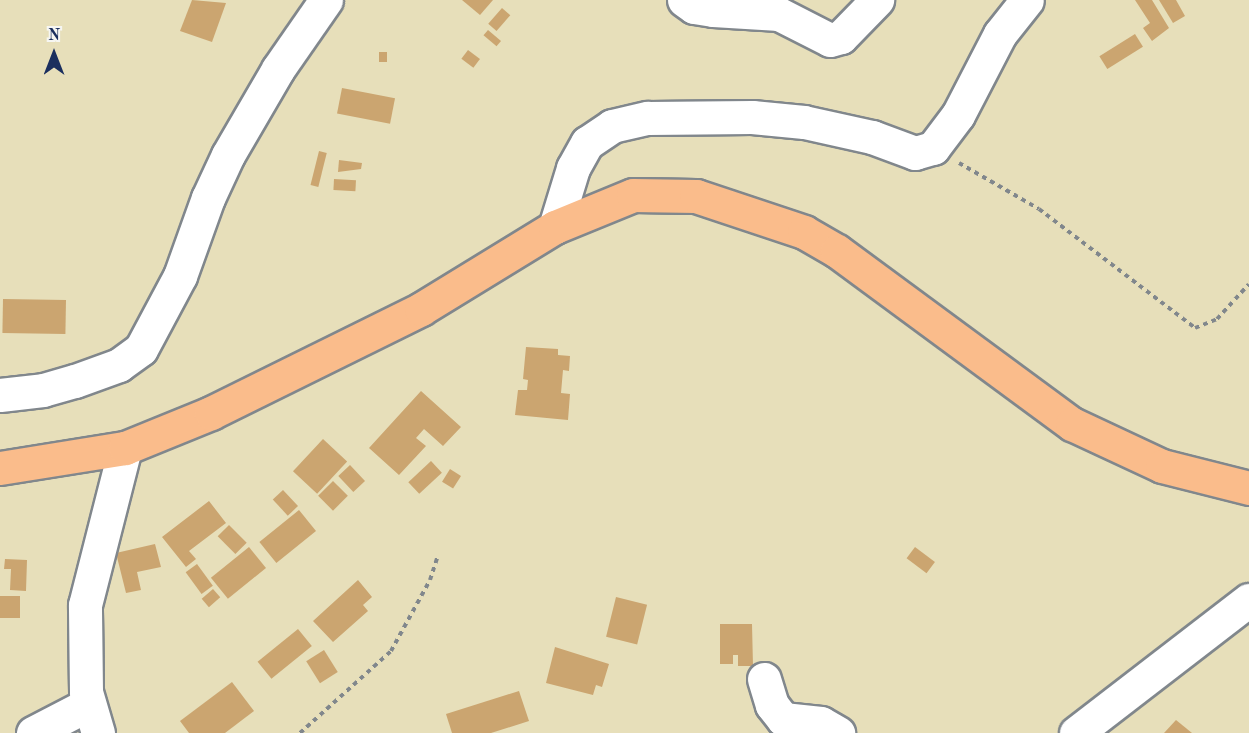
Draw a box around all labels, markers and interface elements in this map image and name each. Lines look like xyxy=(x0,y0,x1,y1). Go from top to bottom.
north arrow xyxy=(24,24,84,84)
text: N xyxy=(48,28,60,44)

